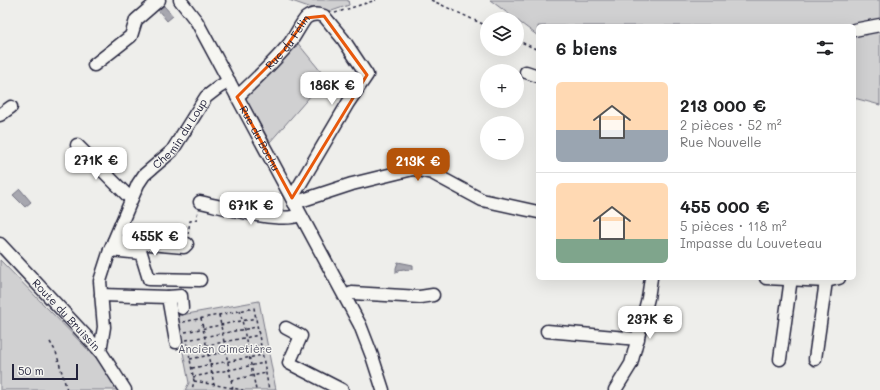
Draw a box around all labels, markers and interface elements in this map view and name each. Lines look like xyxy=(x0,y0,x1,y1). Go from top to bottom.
street label: Rue du Félin xyxy=(262,11,313,72)
map controls xyxy=(480,12,524,160)
button: layers xyxy=(480,12,524,56)
text: 6 biens xyxy=(556,37,617,59)
icon: filters xyxy=(814,37,836,59)
button: + xyxy=(480,64,524,108)
pin: 186K € xyxy=(299,72,365,106)
text: 186K € xyxy=(309,76,355,93)
text: 213 000 € xyxy=(680,94,766,116)
street label: Chemin du Loup xyxy=(149,95,210,172)
icon: home xyxy=(588,98,636,146)
street label: Rue du Bochu xyxy=(236,103,284,173)
button: − xyxy=(480,116,524,160)
text: 2 pièces · 52 m² xyxy=(680,116,782,133)
text: Rue Nouvelle xyxy=(680,133,762,150)
pin: 271K € xyxy=(63,147,129,181)
pin: 213K € xyxy=(385,148,451,182)
text: 271K € xyxy=(74,151,118,168)
text: 213K € xyxy=(396,152,440,169)
pin: 671K € xyxy=(218,192,284,226)
text: 455 000 € xyxy=(680,195,769,217)
text: 671K € xyxy=(229,196,273,213)
icon: home xyxy=(588,199,636,247)
text: 5 pièces · 118 m² xyxy=(680,217,787,234)
pin: 455K € xyxy=(122,223,188,257)
text: 455K € xyxy=(131,227,179,244)
text: Impasse du Louveteau xyxy=(680,234,822,251)
street label: Route du Bruissin xyxy=(29,275,104,354)
pin: 237K € xyxy=(617,306,683,340)
text: 237K € xyxy=(627,310,673,327)
park label: Ancien Cimetière xyxy=(178,341,272,356)
scale bar xyxy=(12,362,78,381)
text: 50 m xyxy=(18,363,44,378)

